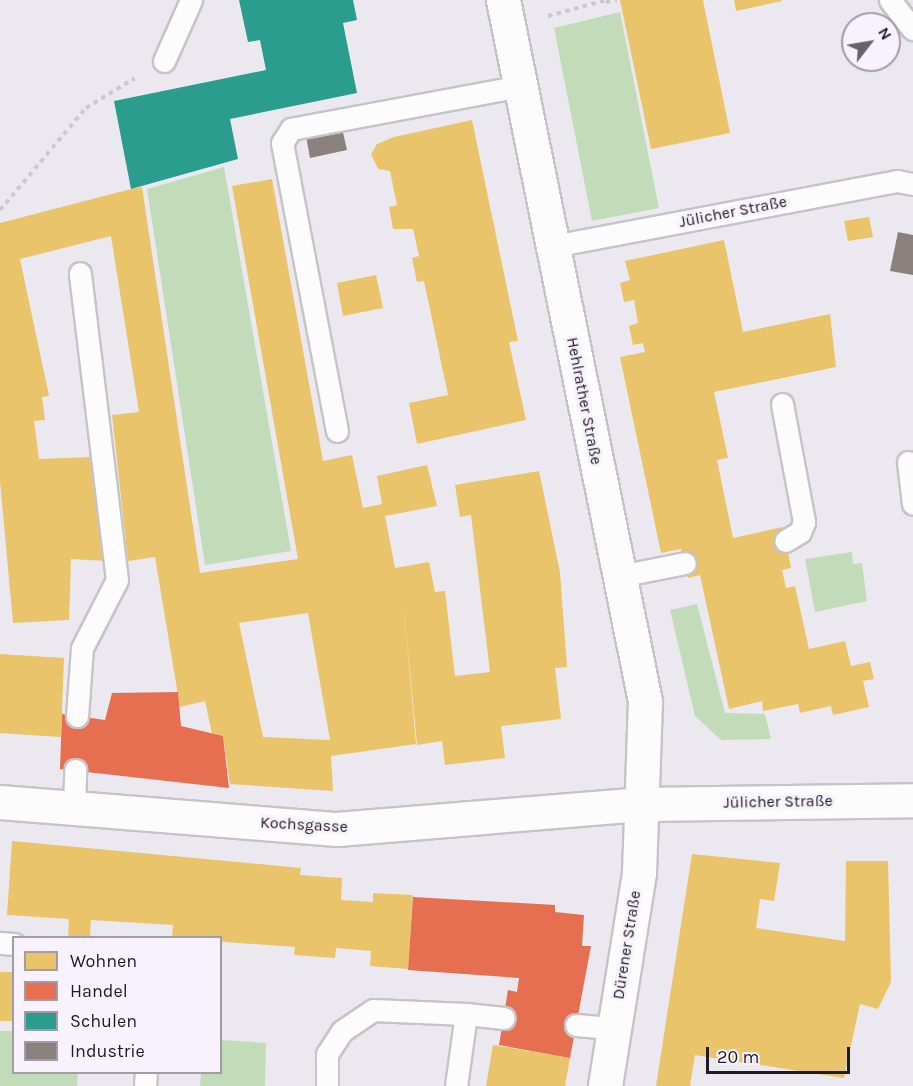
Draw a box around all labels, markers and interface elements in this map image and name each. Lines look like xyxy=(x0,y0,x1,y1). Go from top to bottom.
north arrow xyxy=(841,12,901,72)
text: N xyxy=(874,24,896,43)
street label: Jülicher Straße xyxy=(677,192,789,232)
street label: Hehlrather Straße xyxy=(562,336,606,466)
street label: Jülicher Straße xyxy=(723,791,833,813)
street label: Kochsgasse xyxy=(260,813,348,837)
street label: Dürener Straße xyxy=(609,889,645,1001)
legend xyxy=(12,936,222,1074)
text: Wohnen xyxy=(70,950,137,972)
text: Handel xyxy=(70,980,128,1002)
text: Schulen xyxy=(70,1010,137,1032)
scale bar xyxy=(709,1035,853,1073)
text: Industrie xyxy=(70,1040,145,1062)
text: 20 m xyxy=(717,1046,759,1068)

